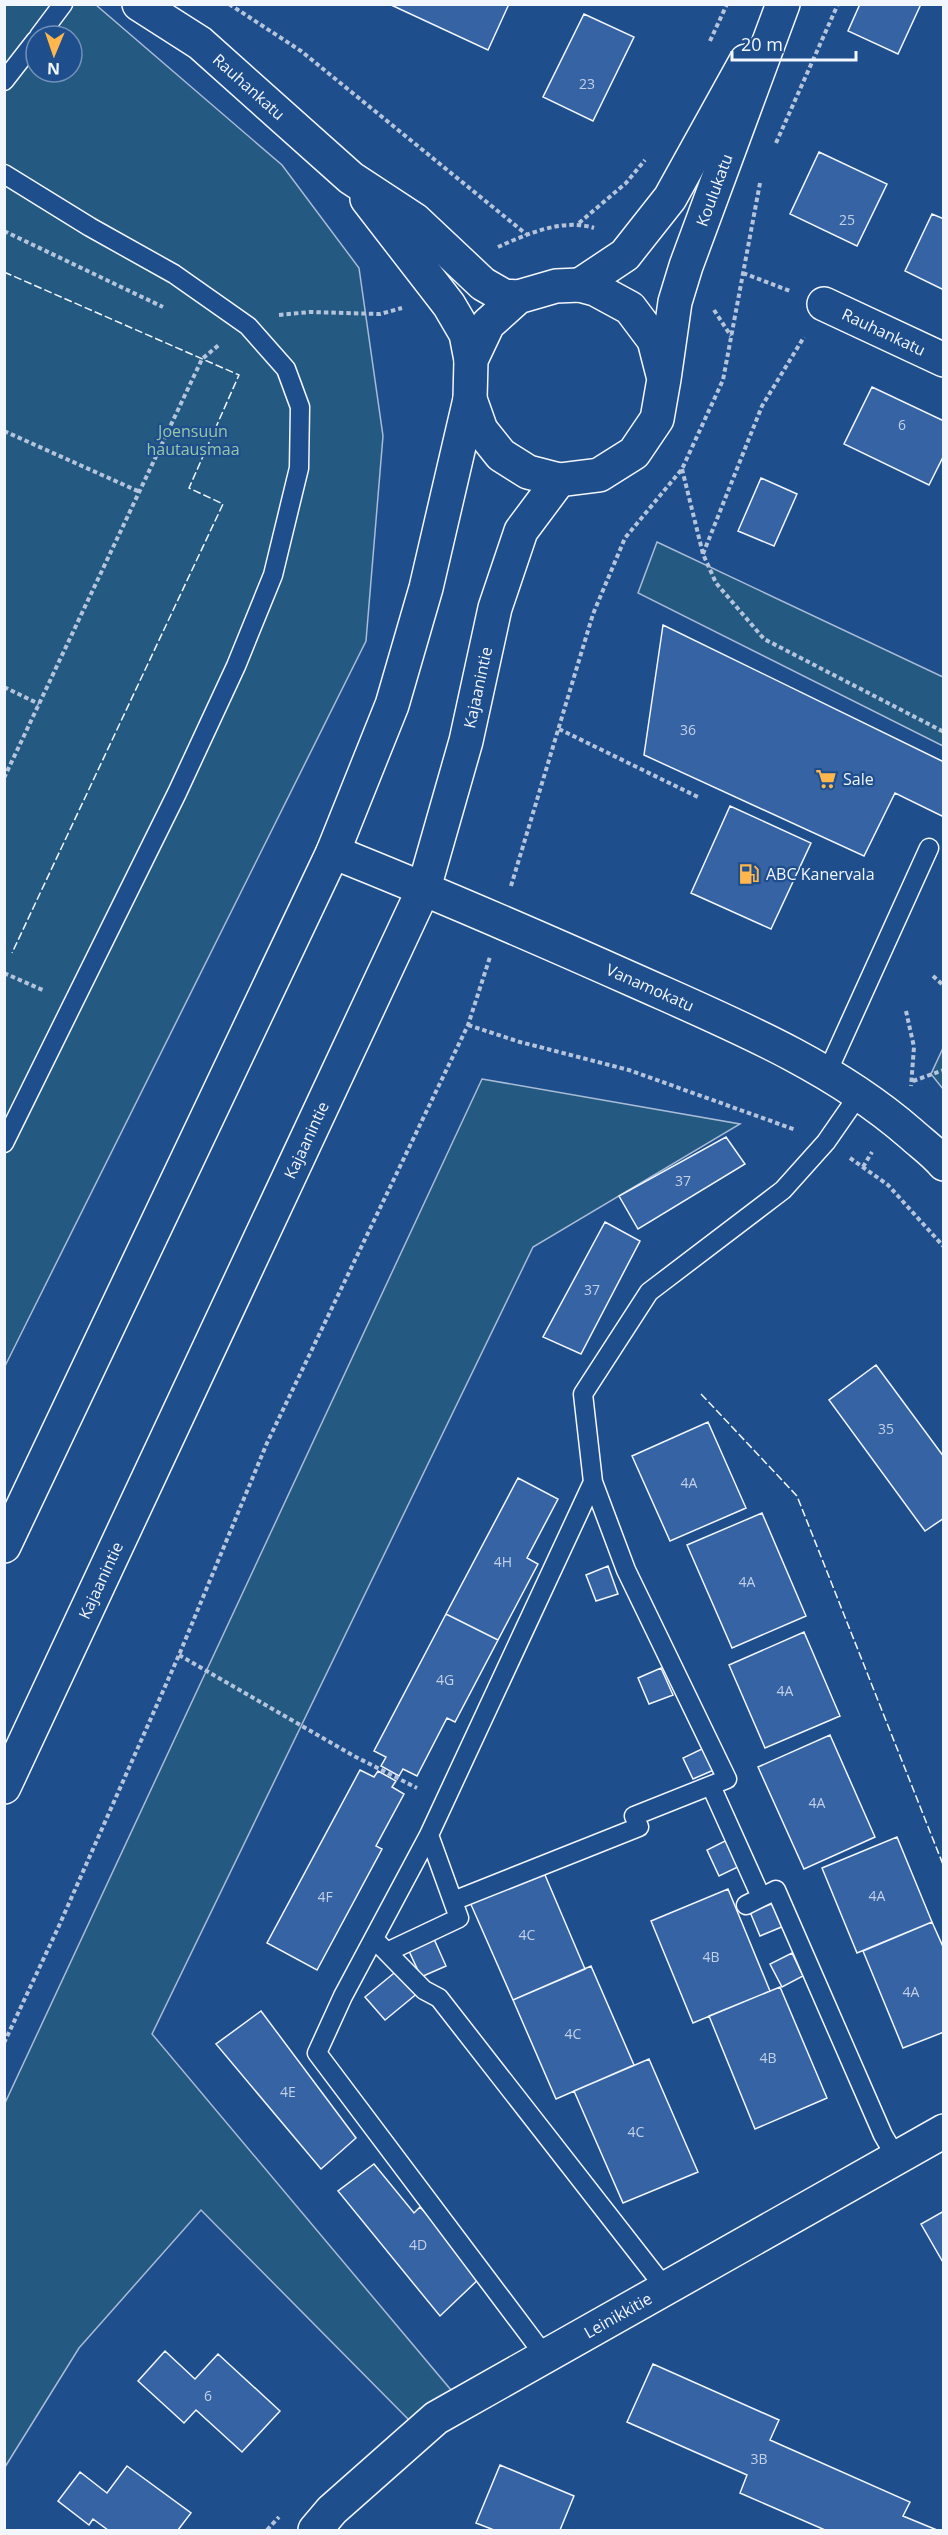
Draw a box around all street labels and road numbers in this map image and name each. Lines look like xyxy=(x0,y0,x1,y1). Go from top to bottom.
street label: Rauhankatu xyxy=(208,49,290,125)
street label: Koulukatu xyxy=(691,151,738,229)
street label: Rauhankatu xyxy=(838,303,929,361)
street label: Kajaanintie xyxy=(458,645,497,730)
street label: Vanamokatu xyxy=(603,958,698,1017)
street label: Kajaanintie xyxy=(279,1098,334,1182)
street label: Kajaanintie xyxy=(73,1538,128,1623)
street label: Leinikkitie xyxy=(580,2287,656,2343)

